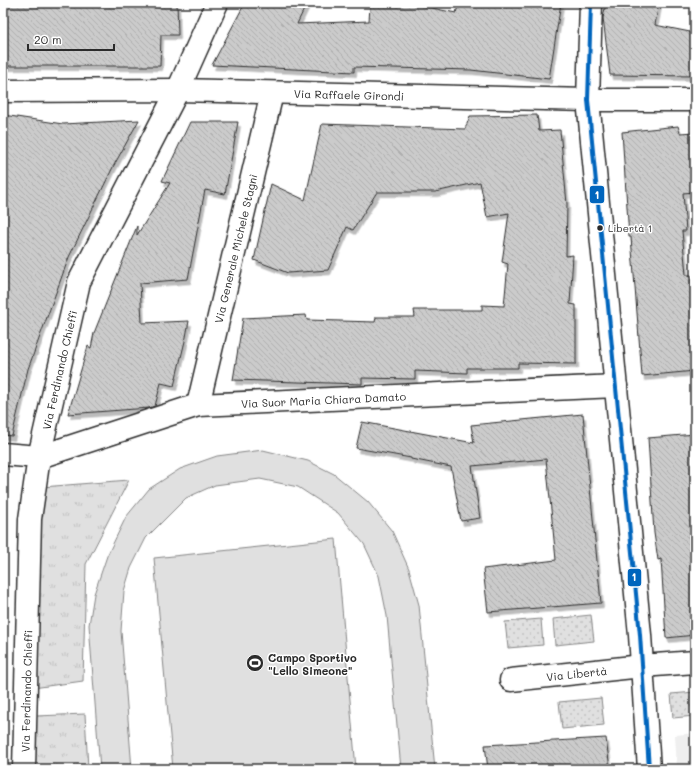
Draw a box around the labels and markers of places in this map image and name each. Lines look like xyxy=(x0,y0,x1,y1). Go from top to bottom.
place label: Libertà 1 xyxy=(608,221,652,235)
marker: Libertà 1 xyxy=(595,223,605,233)
place label: Campo Sportivo "Lello Simeone" xyxy=(268,650,357,678)
sports icon: Campo Sportivo "Lello Simeone" xyxy=(245,653,265,673)

